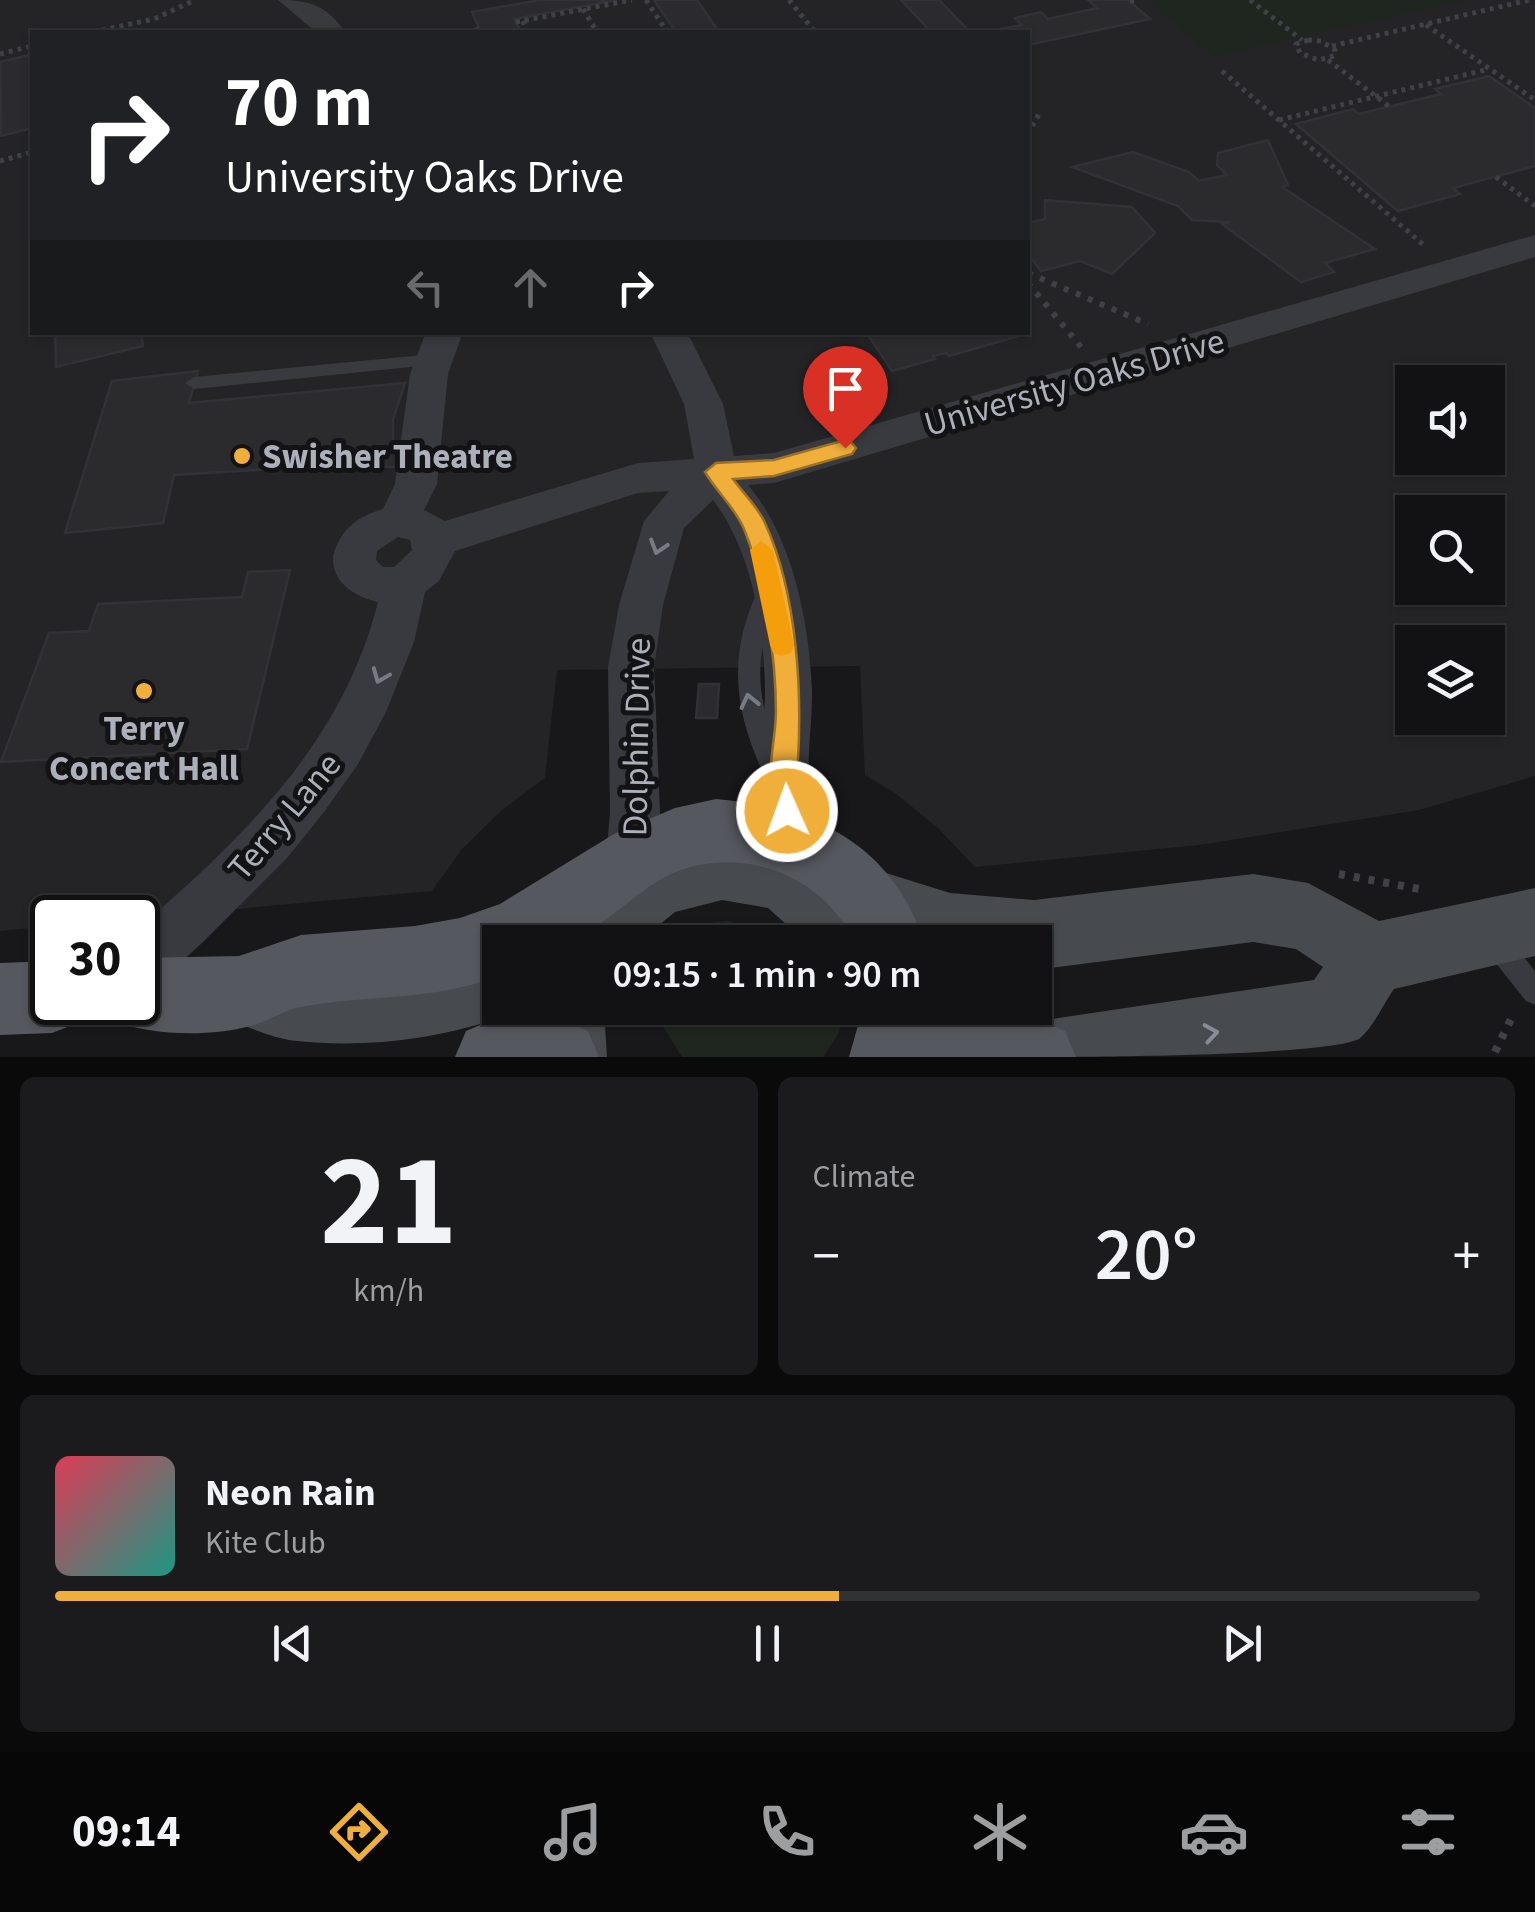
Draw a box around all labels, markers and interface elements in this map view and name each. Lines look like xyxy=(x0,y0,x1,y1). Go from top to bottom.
text: 70 m xyxy=(225,53,373,153)
icon: right xyxy=(60,70,190,200)
text: University Oaks Drive xyxy=(225,146,624,210)
icon: left xyxy=(398,260,453,315)
icon: ahead xyxy=(503,260,558,315)
icon: right xyxy=(608,260,663,315)
street label: University Oaks Drive xyxy=(918,316,1230,450)
pin xyxy=(803,346,888,449)
icon: arrive xyxy=(818,361,873,416)
map controls xyxy=(1395,365,1505,735)
button: sound xyxy=(1395,365,1505,475)
place label: Swisher Theatre xyxy=(262,432,513,482)
marker: Swisher Theatre xyxy=(231,445,253,467)
button: search xyxy=(1395,495,1505,605)
one-way arrow xyxy=(649,537,670,554)
button: layers xyxy=(1395,625,1505,735)
street label: Dolphin Drive xyxy=(610,637,664,837)
one-way arrow xyxy=(372,666,392,684)
marker: Terry Concert Hall xyxy=(133,680,155,702)
one-way arrow xyxy=(740,693,761,710)
place label: Terry Concert Hall xyxy=(49,704,239,794)
street label: Terry Lane xyxy=(216,742,353,892)
position arrow xyxy=(735,759,839,863)
speed limit sign: 30 xyxy=(30,895,160,1025)
text: 09:15 · 1 min · 90 m xyxy=(613,948,921,1002)
one-way arrow xyxy=(1203,1023,1219,1044)
text: 21 xyxy=(320,1110,457,1295)
text: Climate xyxy=(813,1154,915,1200)
text: 20° xyxy=(1095,1202,1198,1309)
text: − xyxy=(813,1218,840,1296)
text: + xyxy=(1453,1218,1480,1296)
text: km/h xyxy=(353,1268,424,1314)
text: Neon Rain xyxy=(205,1466,376,1520)
text: Kite Club xyxy=(205,1520,326,1566)
icon: previous xyxy=(265,1616,320,1671)
icon: pause xyxy=(740,1616,795,1671)
icon: next xyxy=(1215,1616,1270,1671)
icon: directions xyxy=(324,1797,394,1867)
icon: music xyxy=(538,1797,608,1867)
icon: phone xyxy=(752,1797,822,1867)
icon: climate xyxy=(965,1797,1035,1867)
icon: car xyxy=(1179,1797,1249,1867)
icon: filters xyxy=(1393,1797,1463,1867)
text: 09:14 xyxy=(72,1800,180,1864)

